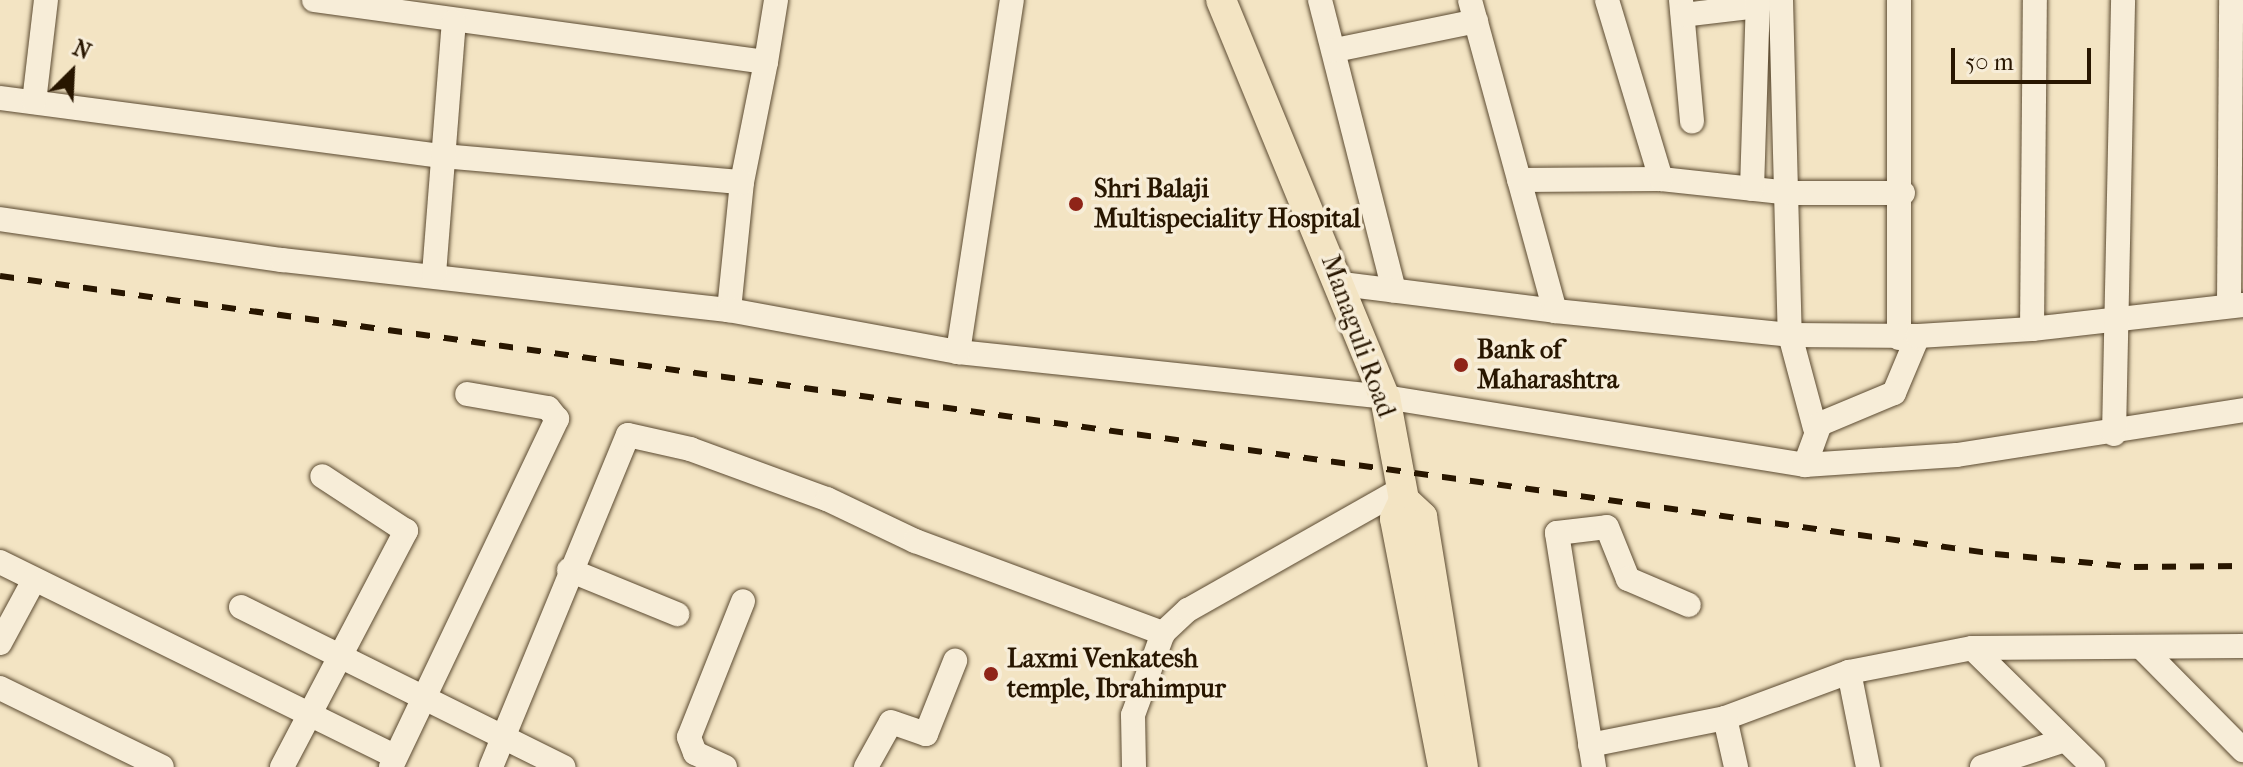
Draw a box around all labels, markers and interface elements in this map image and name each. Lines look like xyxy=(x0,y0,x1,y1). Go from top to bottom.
north arrow xyxy=(32,32,112,112)
scale bar xyxy=(1955,32,2095,82)
text: N xyxy=(69,35,95,65)
text: 50 m xyxy=(1965,48,2014,76)
place label: Shri Balaji Multispeciality Hospital xyxy=(1094,173,1360,234)
marker: Shri Balaji Multispeciality Hospital xyxy=(1065,193,1087,215)
street label: Managuli Road xyxy=(1314,251,1402,421)
place label: Bank of Maharashtra xyxy=(1477,334,1619,396)
marker: Bank of Maharashtra xyxy=(1452,356,1470,374)
place label: Laxmi Venkatesh temple, Ibrahimpur xyxy=(1007,643,1226,704)
marker: Laxmi Venkatesh temple, Ibrahimpur xyxy=(982,665,1000,683)

